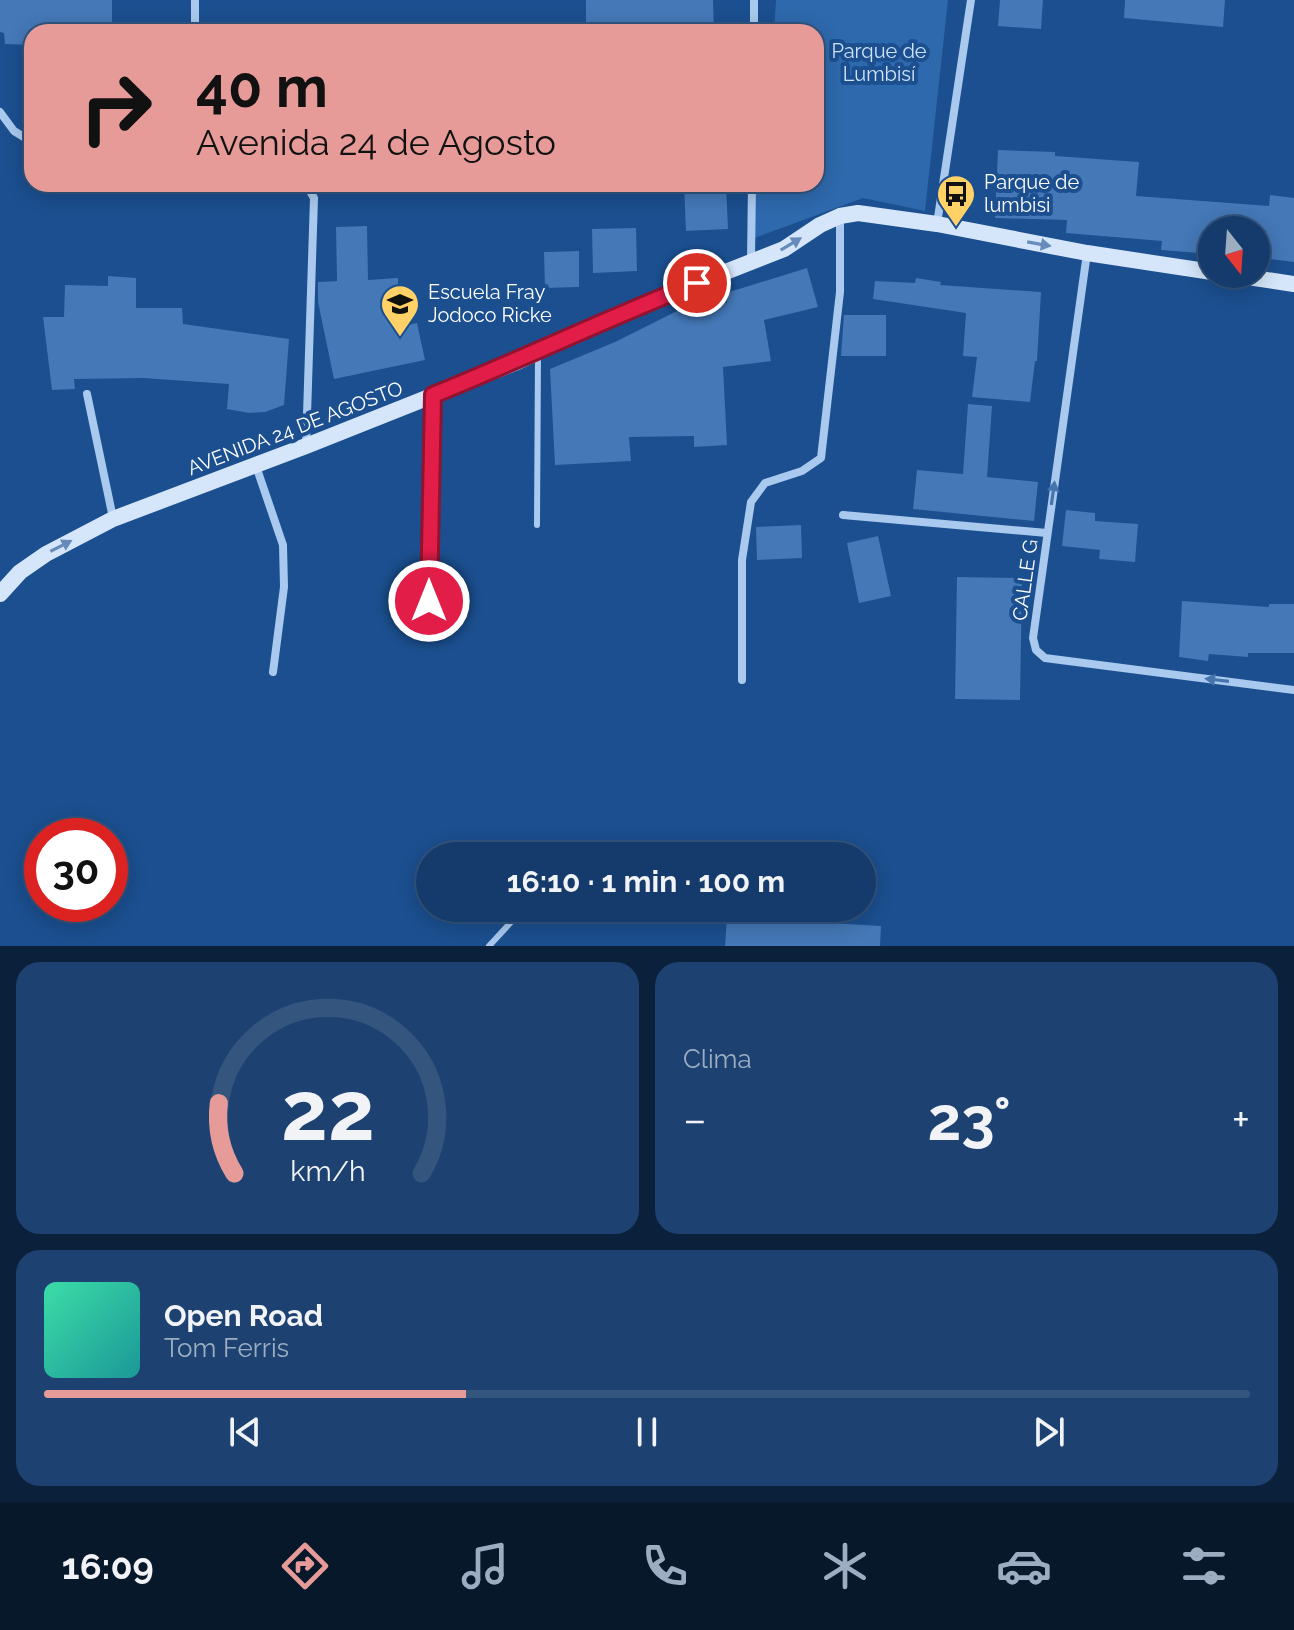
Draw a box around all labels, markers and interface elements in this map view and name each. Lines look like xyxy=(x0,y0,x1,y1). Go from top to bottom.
park label: Parque de Lumbisí xyxy=(831,39,927,86)
text: 40 m xyxy=(196,54,328,120)
icon: right xyxy=(64,56,168,160)
text: Avenida 24 de Agosto xyxy=(196,121,556,163)
place label: Parque de lumbisi xyxy=(984,170,1079,217)
bus stop icon: Parque de lumbisi xyxy=(935,173,977,228)
north arrow xyxy=(1198,216,1270,288)
map controls xyxy=(1198,216,1270,288)
one-way arrow xyxy=(780,237,802,251)
one-way arrow xyxy=(1027,238,1052,251)
pin xyxy=(663,249,731,317)
icon: arrive xyxy=(675,261,719,305)
place label: Escuela Fray Jodoco Ricke xyxy=(428,280,552,327)
school or university icon: Escuela Fray Jodoco Ricke xyxy=(379,283,421,338)
street label: AVENIDA 24 DE AGOSTO xyxy=(184,376,406,480)
one-way arrow xyxy=(1047,480,1060,505)
street label: CALLE G xyxy=(1007,538,1043,622)
one-way arrow xyxy=(49,539,72,553)
position arrow xyxy=(387,559,471,643)
one-way arrow xyxy=(1204,673,1229,686)
speed limit sign: 30 xyxy=(24,818,128,922)
text: 16:10 · 1 min · 100 m xyxy=(507,864,785,899)
text: Clima xyxy=(683,1044,752,1074)
text: 22 xyxy=(281,1062,374,1159)
text: 23° xyxy=(927,1084,1011,1154)
text: − xyxy=(683,1094,707,1145)
text: + xyxy=(1232,1094,1250,1145)
text: km/h xyxy=(290,1154,365,1188)
text: Open Road xyxy=(164,1298,323,1333)
text: Tom Ferris xyxy=(164,1333,289,1363)
icon: previous xyxy=(223,1410,267,1454)
icon: pause xyxy=(625,1410,669,1454)
icon: next xyxy=(1027,1410,1071,1454)
icon: directions xyxy=(277,1538,333,1594)
icon: music xyxy=(457,1538,513,1594)
icon: phone xyxy=(637,1538,693,1594)
icon: climate xyxy=(817,1538,873,1594)
icon: car xyxy=(996,1538,1052,1594)
icon: filters xyxy=(1176,1538,1232,1594)
text: 16:09 xyxy=(62,1545,154,1587)

